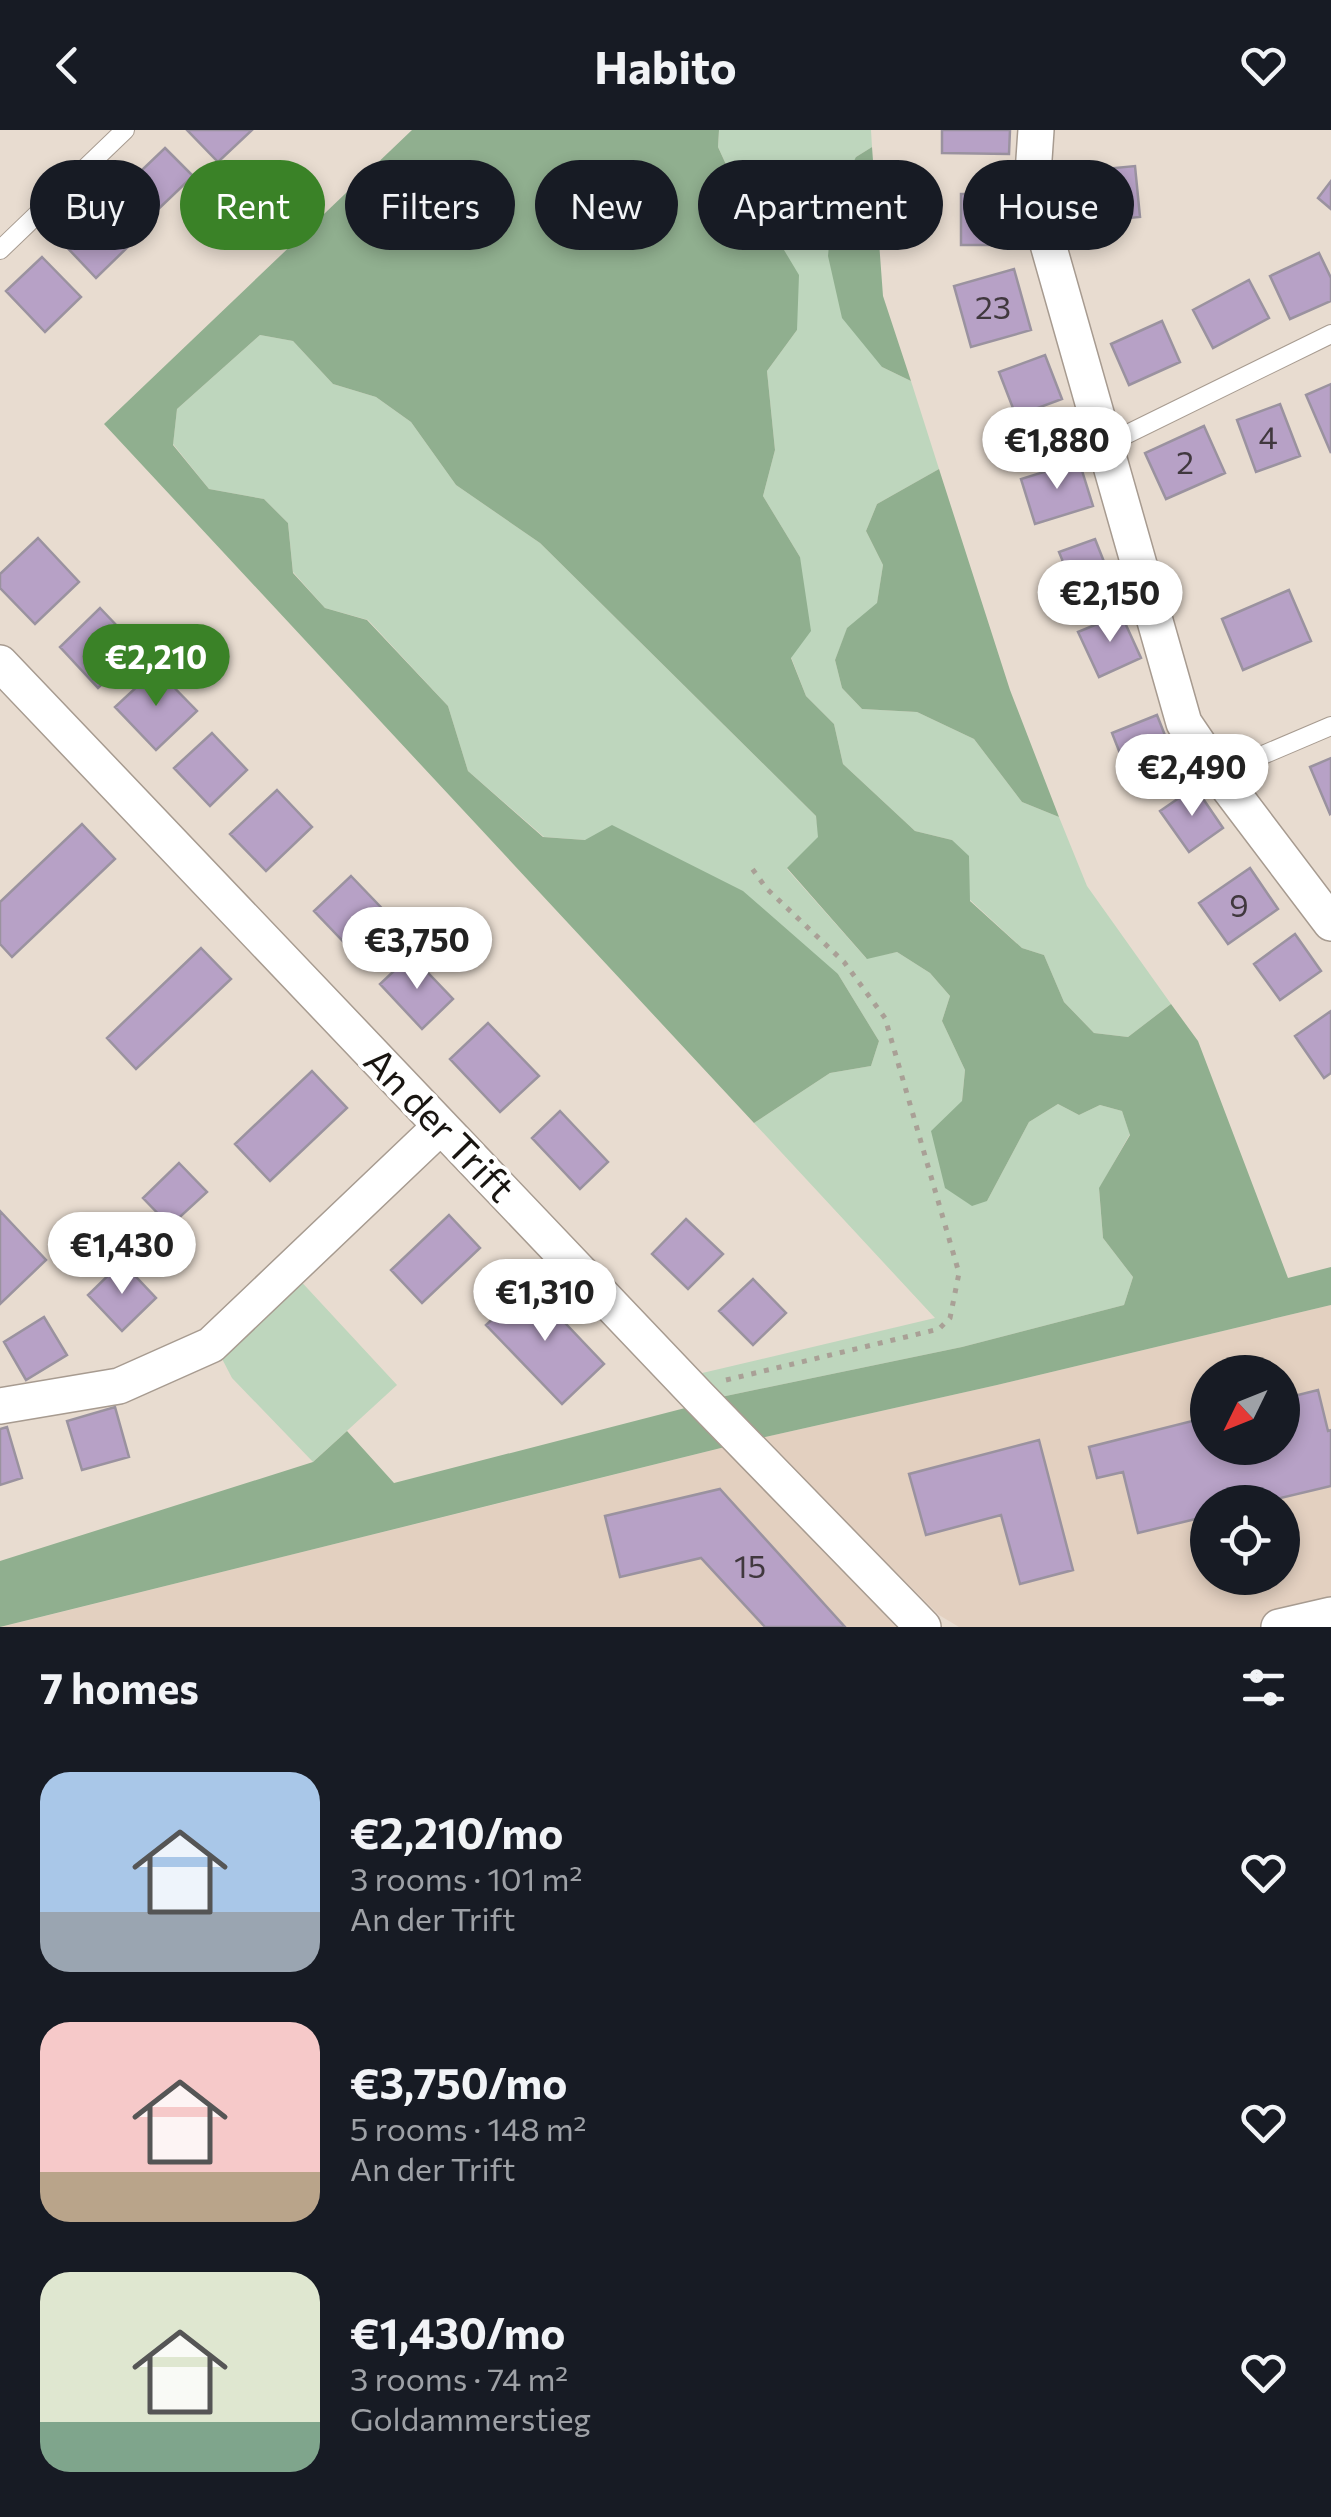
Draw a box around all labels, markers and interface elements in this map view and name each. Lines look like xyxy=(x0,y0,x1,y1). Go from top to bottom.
icon: back xyxy=(40,38,95,93)
text: Habito xyxy=(594,38,737,93)
icon: heart xyxy=(1236,38,1291,93)
chip: Buy xyxy=(30,160,160,250)
chip: Rent xyxy=(180,160,325,250)
chip: Filters xyxy=(345,160,515,250)
chip: New xyxy=(535,160,678,250)
chip: Apartment xyxy=(698,160,943,250)
chip: House xyxy=(963,160,1134,250)
house number: 23 xyxy=(975,286,1011,326)
pin: €1,880 xyxy=(976,407,1138,492)
house number: 4 xyxy=(1258,416,1278,456)
text: €1,880 xyxy=(1004,419,1110,459)
house number: 2 xyxy=(1176,441,1194,481)
pin: €2,150 xyxy=(1029,560,1191,645)
text: €2,150 xyxy=(1060,572,1160,612)
pin: €2,210 xyxy=(75,624,237,709)
text: €2,210 xyxy=(105,636,207,676)
pin: €2,490 xyxy=(1111,734,1273,819)
text: €2,490 xyxy=(1137,746,1247,786)
house number: 9 xyxy=(1229,884,1249,924)
pin: €3,750 xyxy=(336,907,498,992)
text: €3,750 xyxy=(364,919,470,959)
street label: An der Trift xyxy=(356,1036,526,1210)
pin: €1,430 xyxy=(41,1212,203,1297)
text: €1,430 xyxy=(70,1224,174,1264)
pin: €1,310 xyxy=(464,1259,626,1344)
text: €1,310 xyxy=(495,1271,595,1311)
north arrow xyxy=(1190,1355,1300,1465)
map controls xyxy=(1190,1355,1300,1595)
button: locate xyxy=(1190,1485,1300,1595)
house number: 15 xyxy=(734,1545,766,1585)
icon: filters xyxy=(1236,1660,1291,1715)
text: 7 homes xyxy=(40,1661,199,1713)
text: €2,210/mo xyxy=(350,1806,563,1858)
icon: home xyxy=(120,1812,240,1932)
icon: heart xyxy=(1236,1845,1291,1900)
text: 3 rooms · 101 m² xyxy=(350,1858,582,1898)
text: An der Trift xyxy=(350,1898,515,1938)
text: €3,750/mo xyxy=(350,2056,567,2108)
icon: home xyxy=(120,2062,240,2182)
icon: heart xyxy=(1236,2095,1291,2150)
text: 5 rooms · 148 m² xyxy=(350,2108,587,2148)
text: An der Trift xyxy=(350,2148,515,2188)
text: €1,430/mo xyxy=(350,2306,565,2358)
icon: home xyxy=(120,2312,240,2432)
icon: heart xyxy=(1236,2345,1291,2400)
text: 3 rooms · 74 m² xyxy=(350,2358,568,2398)
text: Goldammerstieg xyxy=(350,2398,591,2438)

